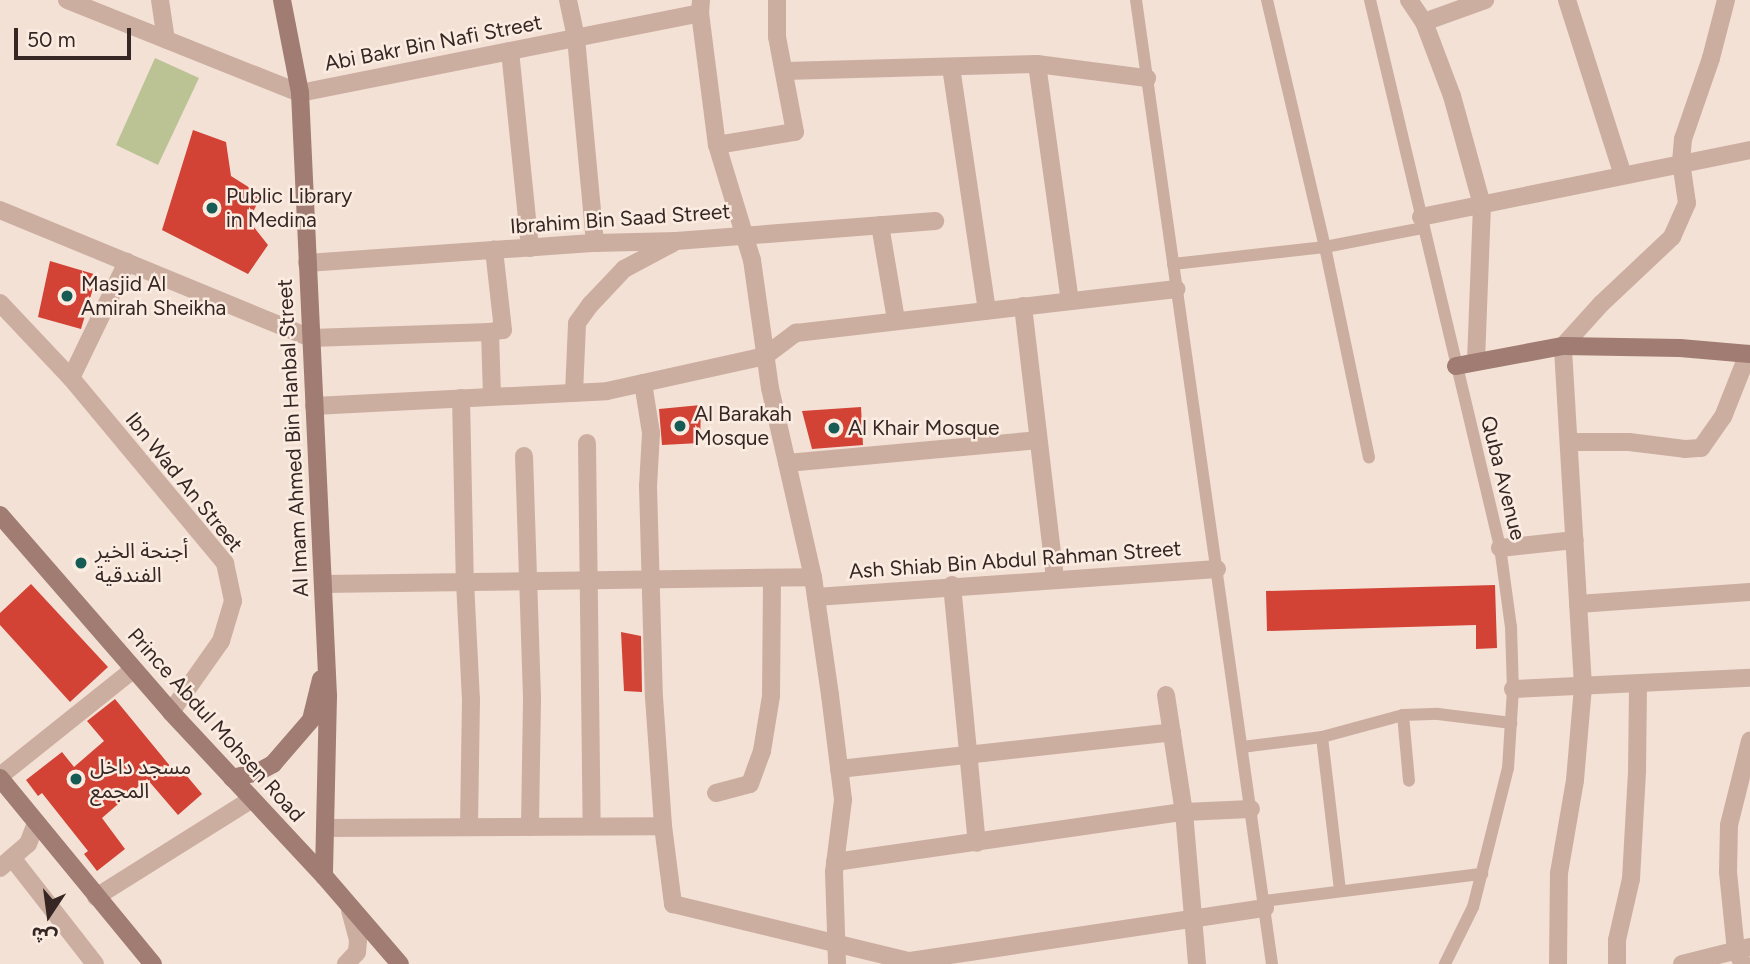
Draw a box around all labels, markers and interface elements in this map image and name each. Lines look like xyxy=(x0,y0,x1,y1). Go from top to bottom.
street label: Abi Bakr Bin Nafi Street xyxy=(322,10,544,76)
scale bar xyxy=(18,14,135,58)
text: 50 m xyxy=(27,27,76,52)
place label: Public Library in Medina xyxy=(226,183,352,233)
street label: Ibrahim Bin Saad Street xyxy=(509,199,731,239)
marker: Public Library in Medina xyxy=(204,200,220,216)
place label: Masjid Al Amirah Sheikha xyxy=(81,271,226,321)
street label: Al Imam Ahmed Bin Hanbal Street xyxy=(272,278,314,598)
marker: Masjid Al Amirah Sheikha xyxy=(59,288,75,304)
place label: Al Barakah Mosque xyxy=(694,401,792,451)
street label: Ibn Wad An Street xyxy=(120,407,248,557)
street label: Quba Avenue xyxy=(1475,413,1531,543)
place label: Al Khair Mosque xyxy=(848,415,999,441)
marker: Al Barakah Mosque xyxy=(672,418,688,434)
marker: Al Khair Mosque xyxy=(826,420,842,436)
street label: Ash Shiab Bin Abdul Rahman Street xyxy=(848,536,1182,584)
place label: أجنحة الخير الفندقية xyxy=(95,538,188,588)
marker: أجنحة الخير الفندقية xyxy=(73,555,89,571)
street label: Prince Abdul Mohsen Road xyxy=(122,623,310,827)
place label: مسجد داخل المجمع xyxy=(90,754,191,804)
marker: مسجد داخل المجمع xyxy=(68,771,84,787)
north arrow xyxy=(14,880,84,950)
text: ش xyxy=(29,922,59,950)

